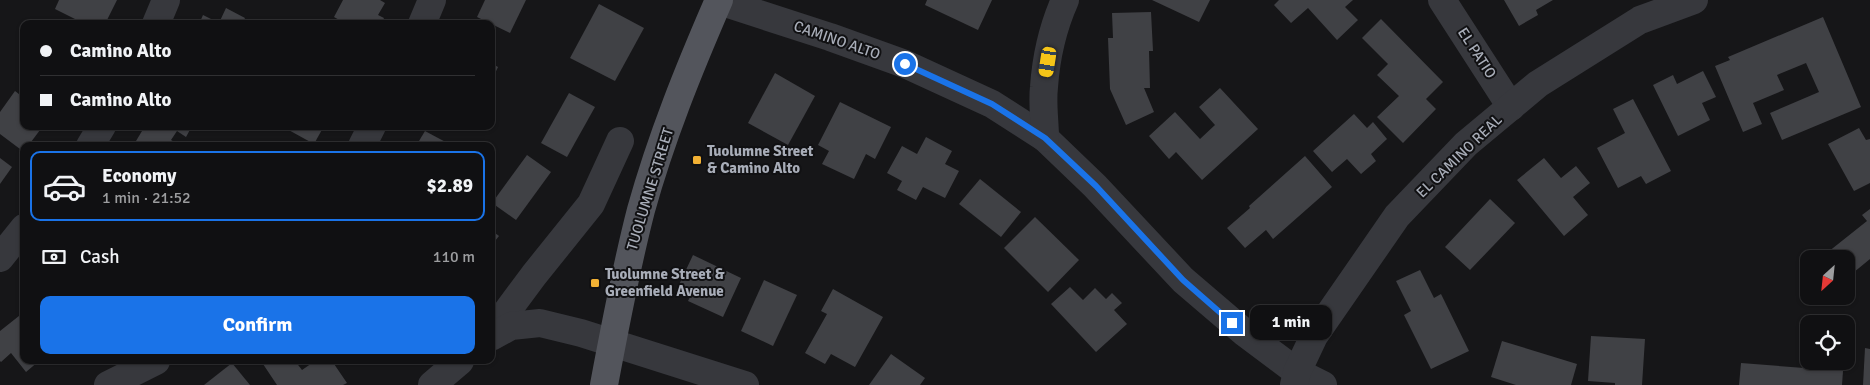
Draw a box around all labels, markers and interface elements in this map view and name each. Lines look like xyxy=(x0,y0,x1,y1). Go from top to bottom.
street label: CAMINO ALTO xyxy=(791,17,883,63)
street label: EL PATIO xyxy=(1454,24,1500,82)
text: Camino Alto xyxy=(70,39,171,63)
car xyxy=(1038,46,1057,78)
route start xyxy=(894,53,916,75)
text: Camino Alto xyxy=(70,88,171,112)
street label: EL CAMINO REAL xyxy=(1412,110,1506,201)
street label: TUOLUMNE STREET xyxy=(623,125,677,253)
place label: Tuolumne Street & Camino Alto xyxy=(707,142,814,177)
marker: Tuolumne Street & Camino Alto xyxy=(691,154,703,166)
icon: car xyxy=(42,164,87,209)
text: Economy xyxy=(102,164,176,188)
text: $2.89 xyxy=(427,174,473,198)
text: 1 min · 21:52 xyxy=(102,188,191,208)
icon: cash xyxy=(40,243,68,271)
text: Cash xyxy=(80,245,120,269)
text: 110 m xyxy=(433,247,475,267)
north arrow xyxy=(1800,250,1855,305)
map controls xyxy=(1800,250,1855,370)
place label: Tuolumne Street & Greenfield Avenue xyxy=(605,265,725,300)
marker: Tuolumne Street & Greenfield Avenue xyxy=(589,277,601,289)
button: Confirm xyxy=(40,296,475,354)
callout: 1 min xyxy=(1250,306,1332,340)
route end xyxy=(1221,312,1243,334)
text: 1 min xyxy=(1272,312,1310,332)
button: locate xyxy=(1800,315,1855,370)

